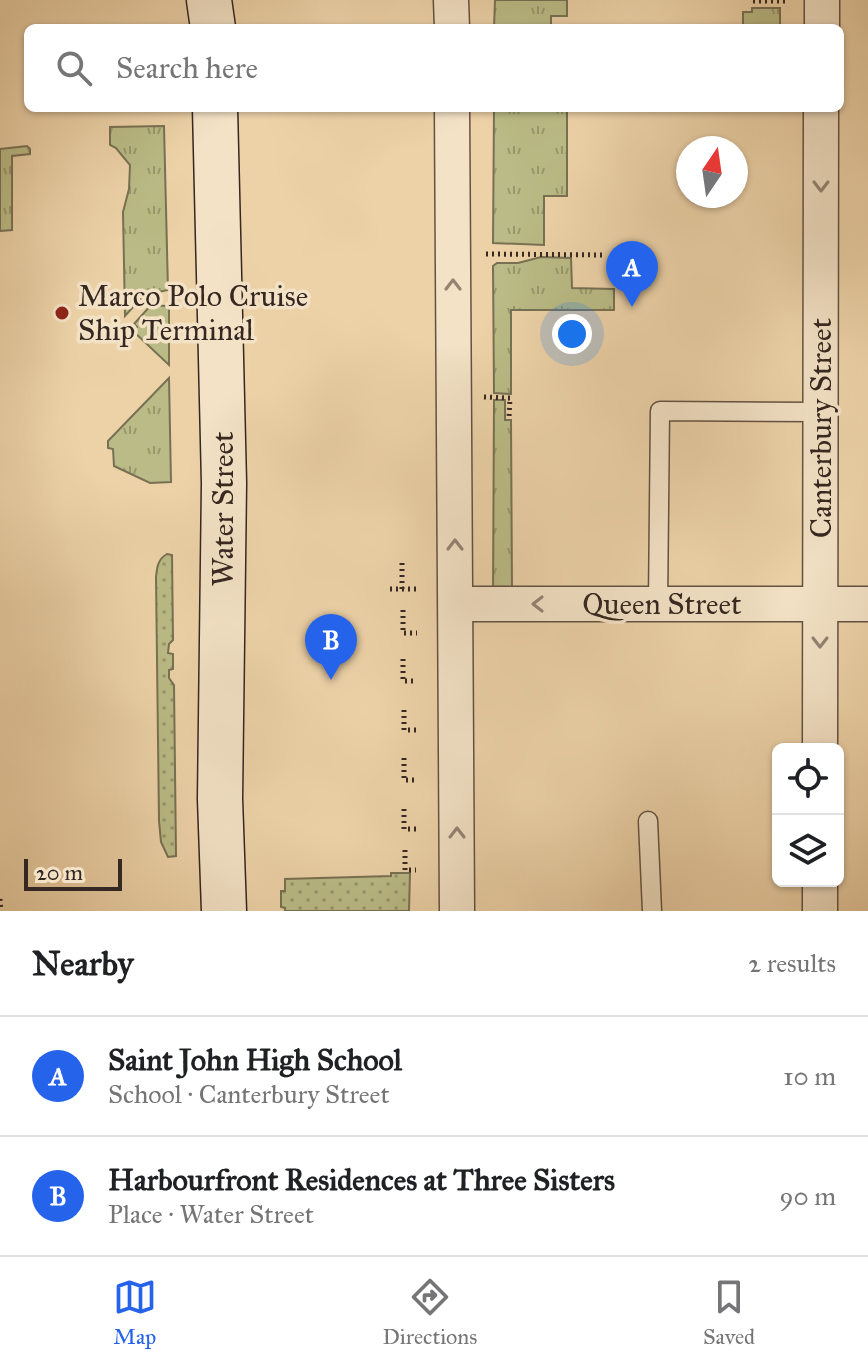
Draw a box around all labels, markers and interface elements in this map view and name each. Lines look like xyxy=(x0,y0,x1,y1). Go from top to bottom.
search box xyxy=(24,24,844,112)
icon: search xyxy=(52,46,96,90)
text: Search here xyxy=(116,50,258,86)
north arrow xyxy=(676,136,748,208)
one-way arrow xyxy=(812,180,830,193)
pin: A xyxy=(606,241,658,307)
place label: Marco Polo Cruise Ship Terminal xyxy=(78,278,308,348)
one-way arrow xyxy=(444,278,462,291)
marker: Marco Polo Cruise Ship Terminal xyxy=(53,304,71,322)
your location xyxy=(552,314,592,354)
street label: Canterbury Street xyxy=(803,317,839,538)
street label: Water Street xyxy=(205,431,241,587)
one-way arrow xyxy=(446,538,464,551)
street label: Queen Street xyxy=(582,586,742,622)
one-way arrow xyxy=(531,595,544,613)
pin: B xyxy=(305,614,357,680)
one-way arrow xyxy=(811,636,829,649)
map controls xyxy=(772,743,844,887)
button: locate xyxy=(772,743,844,815)
button: layers xyxy=(772,815,844,887)
one-way arrow xyxy=(448,826,466,839)
scale bar xyxy=(24,855,122,891)
text: 20 m xyxy=(36,859,83,886)
text: Nearby xyxy=(32,943,134,984)
text: 2 results xyxy=(748,947,836,979)
text: Saint John High School xyxy=(108,1042,402,1078)
text: A xyxy=(49,1060,67,1092)
text: 10 m xyxy=(783,1060,836,1092)
text: School · Canterbury Street xyxy=(108,1078,390,1110)
text: Harbourfront Residences at Three Sisters xyxy=(108,1162,615,1198)
text: B xyxy=(49,1180,67,1212)
text: 90 m xyxy=(779,1180,836,1212)
text: Place · Water Street xyxy=(108,1198,314,1230)
tab: Map xyxy=(113,1275,157,1350)
tab: Directions xyxy=(382,1275,477,1350)
tab: Saved xyxy=(703,1275,755,1350)

